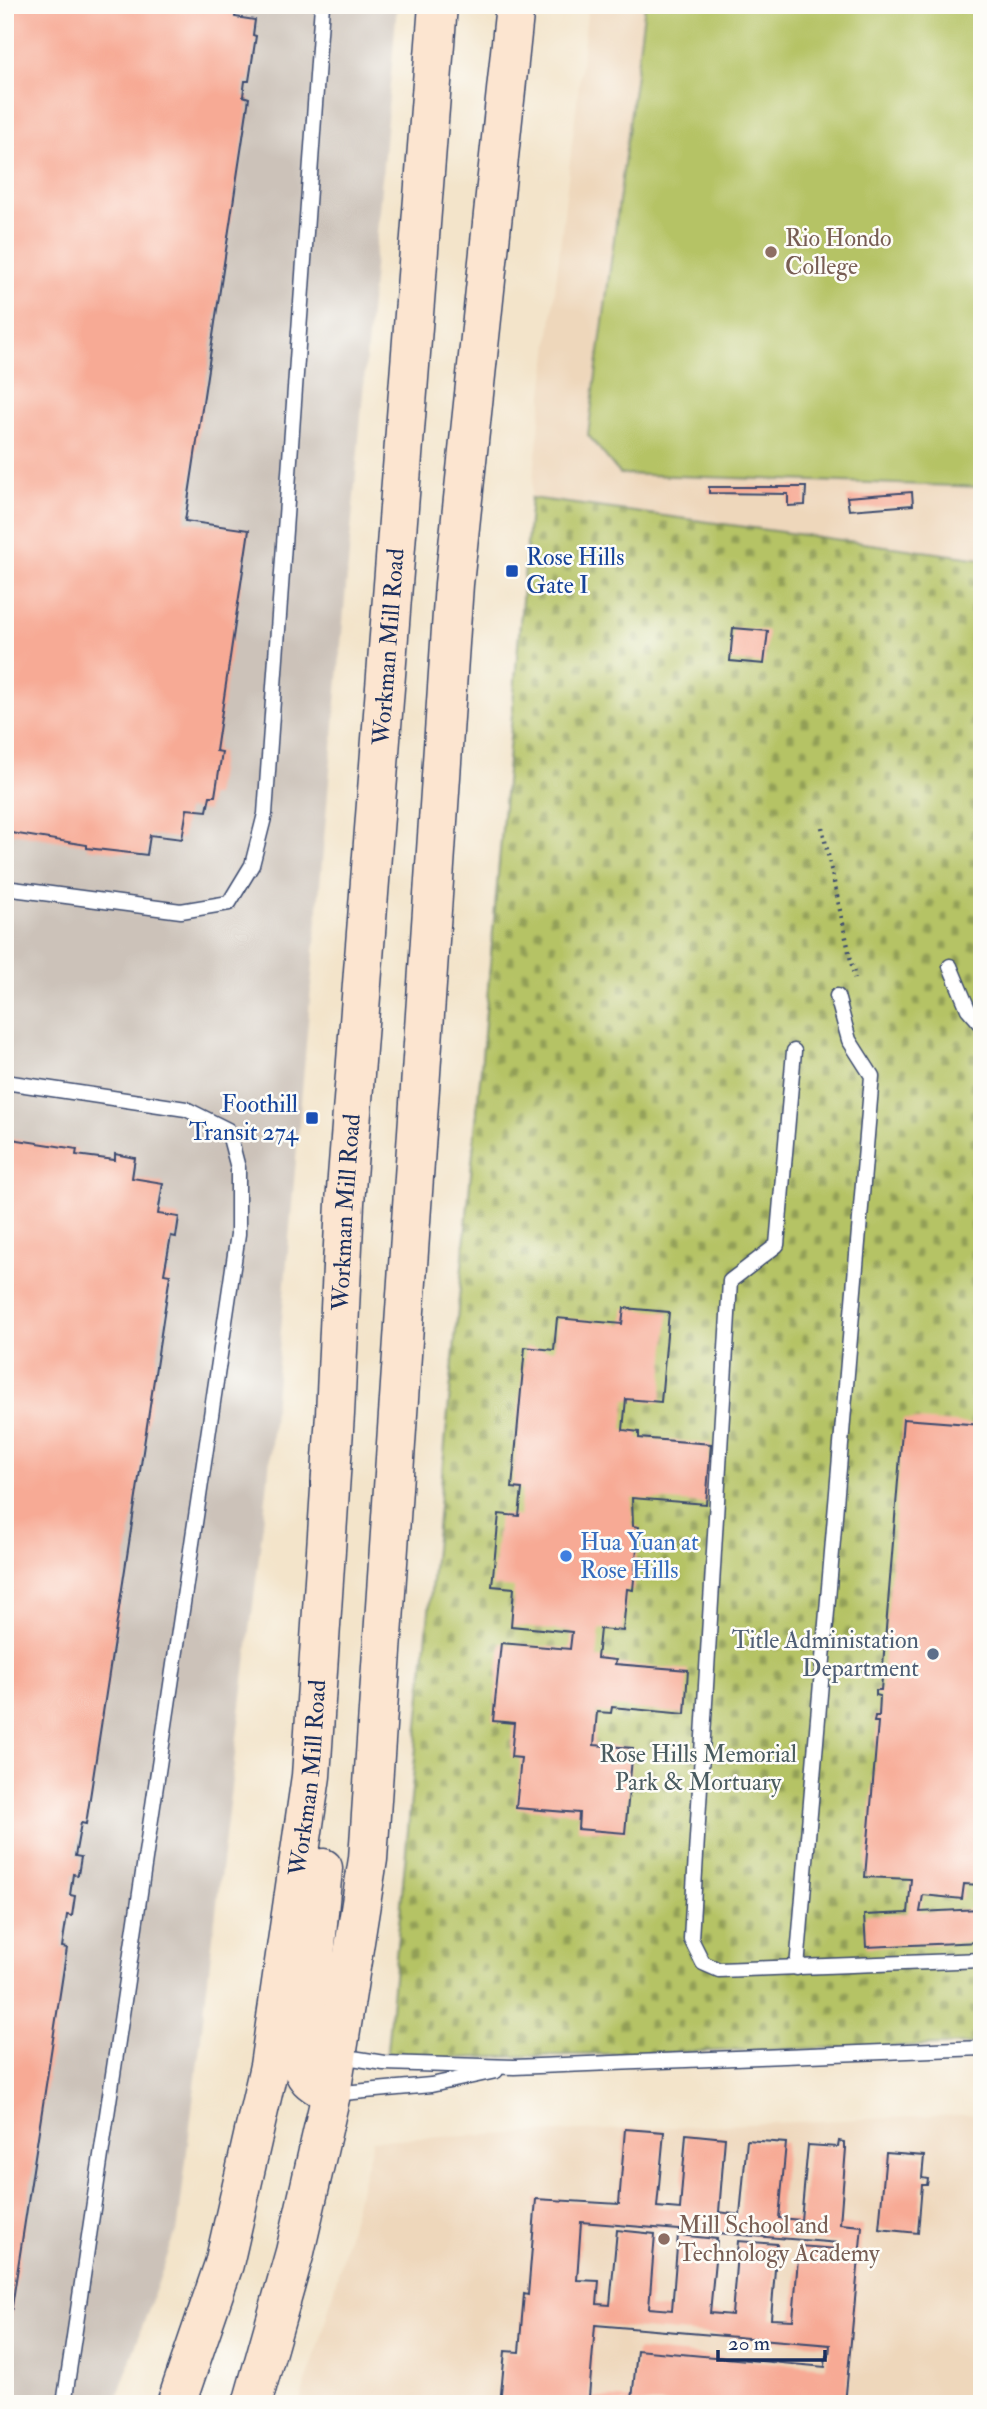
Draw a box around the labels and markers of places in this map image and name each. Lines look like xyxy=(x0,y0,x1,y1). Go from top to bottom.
place label: Rio Hondo College xyxy=(785,223,892,282)
marker: Rio Hondo College xyxy=(763,244,779,260)
place label: Rose Hills Gate I xyxy=(526,542,624,601)
marker: Rose Hills Gate I xyxy=(504,563,520,579)
place label: Foothill Transit 274 xyxy=(189,1089,299,1148)
marker: Foothill Transit 274 xyxy=(304,1110,320,1126)
place label: Hua Yuan at Rose Hills xyxy=(580,1527,699,1586)
marker: Hua Yuan at Rose Hills xyxy=(558,1548,574,1564)
place label: Title Administation Department xyxy=(732,1625,919,1684)
marker: Title Administation Department xyxy=(925,1646,941,1662)
place label: Mill School and Technology Academy xyxy=(678,2210,880,2269)
marker: Mill School and Technology Academy xyxy=(656,2231,672,2247)

